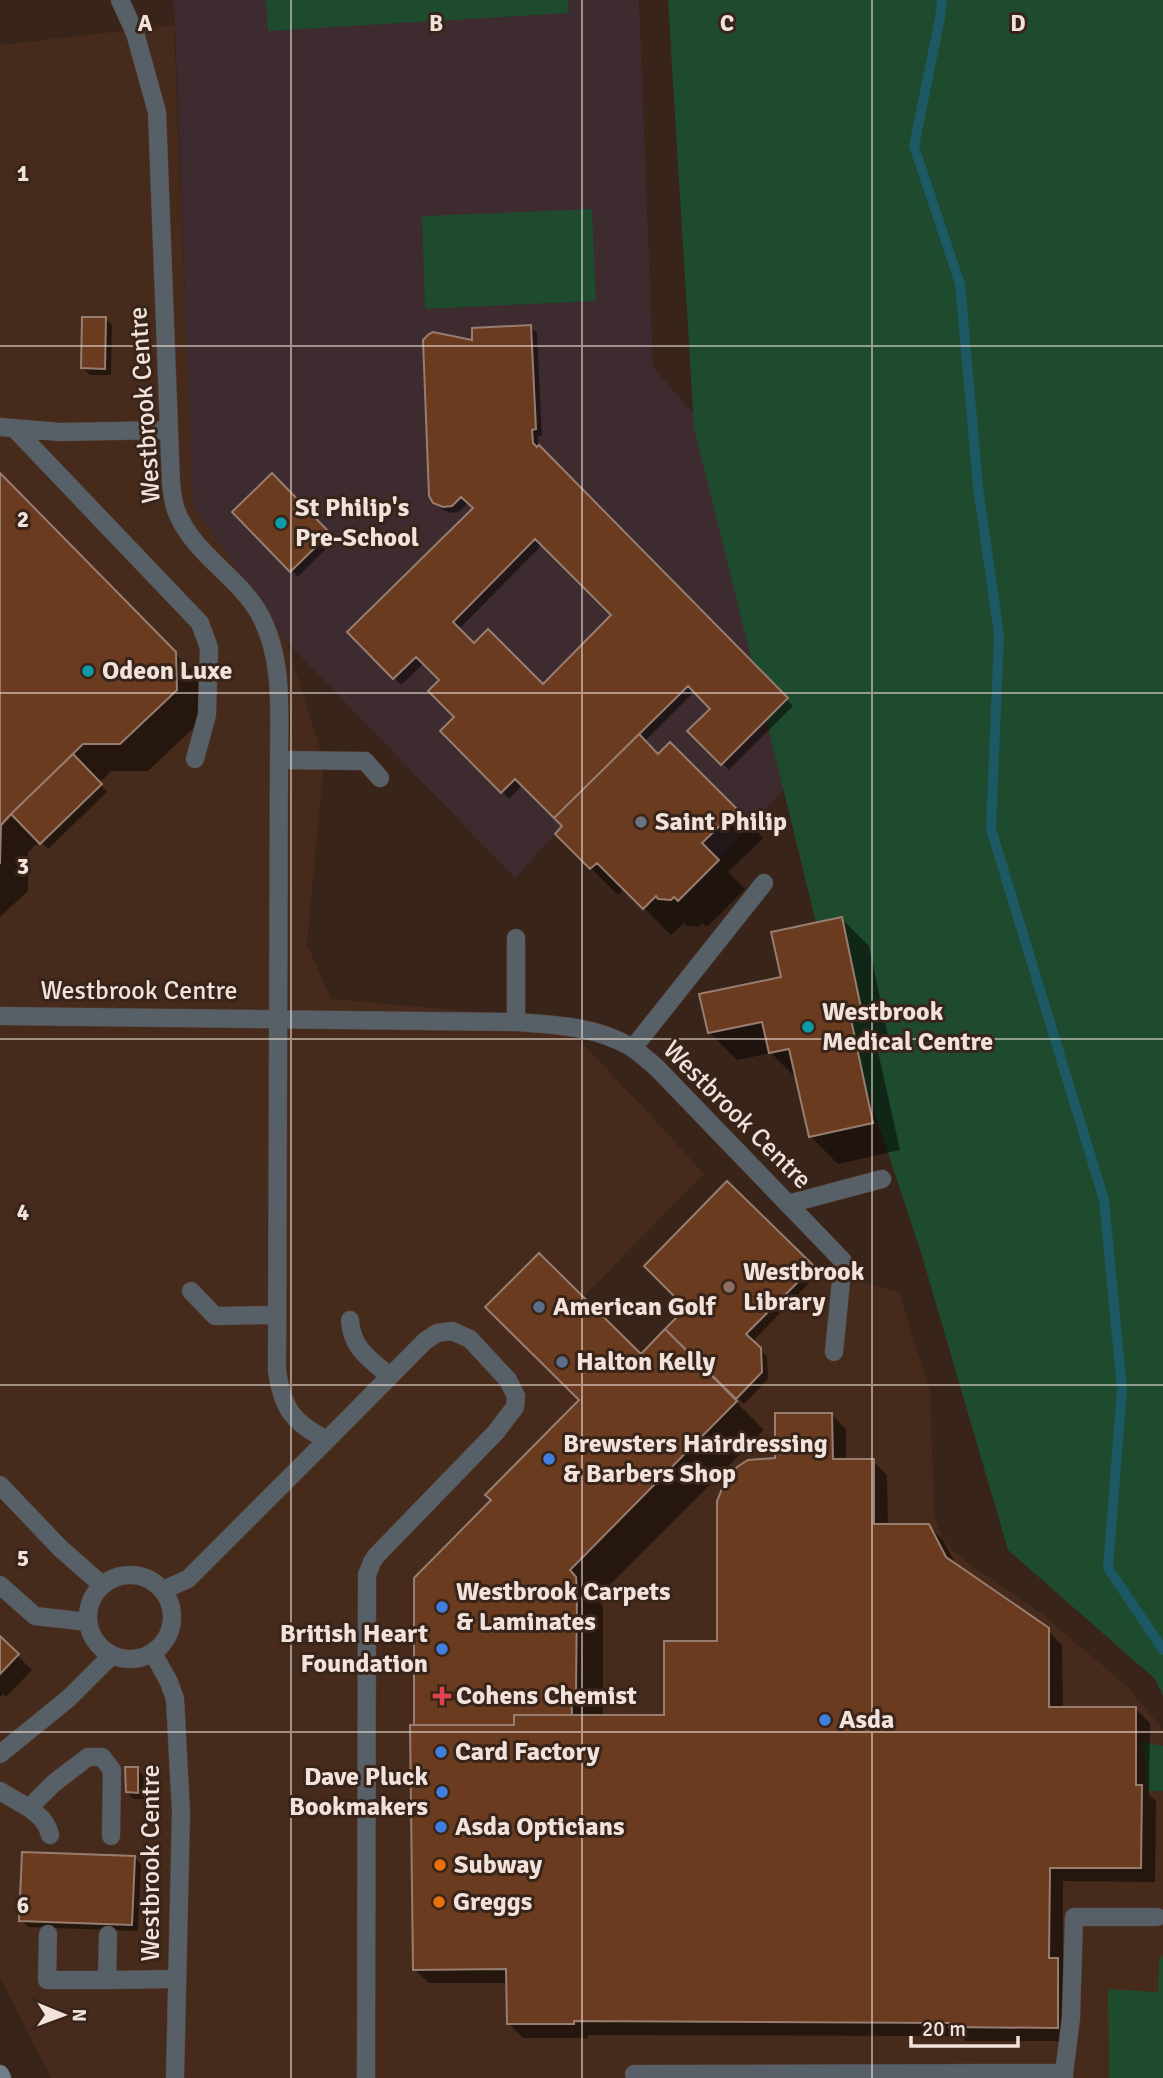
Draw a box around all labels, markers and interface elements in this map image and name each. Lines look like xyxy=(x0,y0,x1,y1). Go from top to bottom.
text: A xyxy=(138,9,153,38)
text: B xyxy=(429,9,443,38)
text: C xyxy=(720,9,734,38)
text: D xyxy=(1010,9,1026,38)
text: 1 xyxy=(17,159,29,188)
street label: Westbrook Centre xyxy=(122,306,168,504)
place label: St Philip's Pre-School xyxy=(295,492,419,554)
text: 2 xyxy=(17,505,29,534)
marker: St Philip's Pre-School xyxy=(273,515,289,531)
place label: Odeon Luxe xyxy=(102,655,233,687)
marker: Odeon Luxe xyxy=(80,663,96,679)
place label: Saint Philip xyxy=(655,806,787,838)
marker: Saint Philip xyxy=(633,814,649,830)
text: 3 xyxy=(17,852,29,881)
street label: Westbrook Centre xyxy=(40,975,238,1007)
place label: Westbrook Medical Centre xyxy=(822,996,993,1058)
marker: Westbrook Medical Centre xyxy=(800,1019,816,1035)
street label: Westbrook Centre xyxy=(656,1034,818,1196)
text: 4 xyxy=(17,1198,29,1227)
place label: Westbrook Library xyxy=(743,1256,865,1318)
marker: Westbrook Library xyxy=(721,1279,737,1295)
place label: American Golf xyxy=(553,1291,717,1323)
marker: American Golf xyxy=(531,1299,547,1315)
place label: Halton Kelly xyxy=(576,1346,715,1378)
marker: Halton Kelly xyxy=(554,1354,570,1370)
place label: Brewsters Hairdressing & Barbers Shop xyxy=(563,1428,828,1490)
marker: Brewsters Hairdressing & Barbers Shop xyxy=(541,1451,557,1467)
text: 5 xyxy=(17,1544,29,1573)
place label: Westbrook Carpets & Laminates xyxy=(456,1576,671,1638)
marker: Westbrook Carpets & Laminates xyxy=(434,1599,450,1615)
place label: British Heart Foundation xyxy=(280,1618,428,1680)
marker: British Heart Foundation xyxy=(434,1641,450,1657)
place label: Cohens Chemist xyxy=(456,1680,637,1712)
marker: Cohens Chemist xyxy=(434,1688,450,1704)
place label: Asda xyxy=(839,1704,894,1736)
marker: Asda xyxy=(817,1712,833,1728)
place label: Card Factory xyxy=(455,1736,600,1768)
marker: Card Factory xyxy=(433,1744,449,1760)
place label: Dave Pluck Bookmakers xyxy=(289,1761,428,1823)
street label: Westbrook Centre xyxy=(135,1764,167,1962)
marker: Dave Pluck Bookmakers xyxy=(434,1784,450,1800)
place label: Asda Opticians xyxy=(455,1811,624,1843)
marker: Asda Opticians xyxy=(433,1819,449,1835)
place label: Subway xyxy=(454,1849,542,1881)
marker: Subway xyxy=(432,1857,448,1873)
place label: Greggs xyxy=(453,1886,532,1918)
text: 6 xyxy=(17,1891,29,1920)
marker: Greggs xyxy=(431,1894,447,1910)
north arrow xyxy=(28,1980,98,2050)
scale bar xyxy=(911,2004,1018,2048)
text: N xyxy=(67,2008,91,2022)
text: 20 m xyxy=(922,2016,966,2042)

